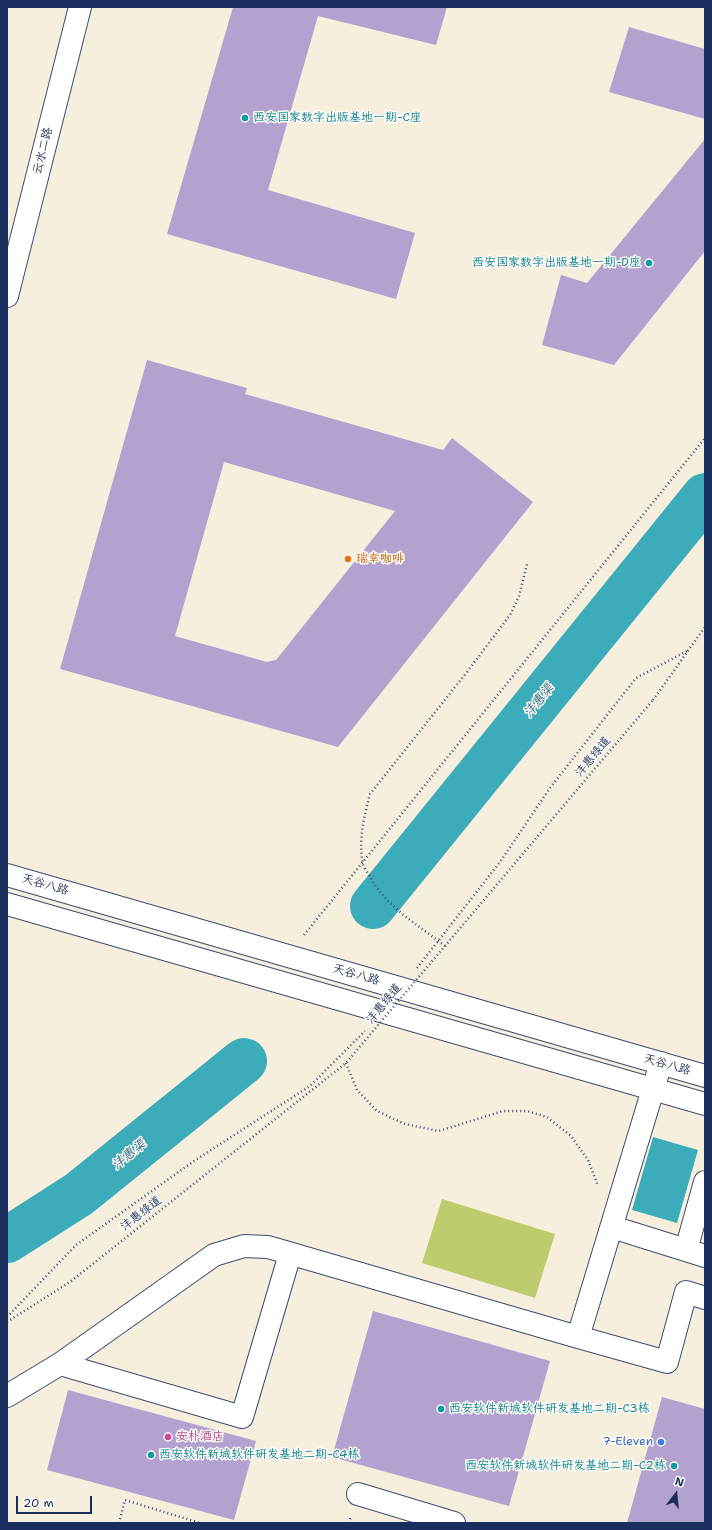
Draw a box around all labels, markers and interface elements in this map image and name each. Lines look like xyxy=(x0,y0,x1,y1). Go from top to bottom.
place label: 西安国家数字出版基地一期-C座 xyxy=(253,111,422,125)
marker: 西安国家数字出版基地一期-C座 xyxy=(240,113,250,123)
street label: 云水二路 xyxy=(30,126,56,176)
place label: 西安国家数字出版基地一期-D座 xyxy=(472,256,641,270)
marker: 西安国家数字出版基地一期-D座 xyxy=(644,258,654,268)
place label: 瑞幸咖啡 xyxy=(356,552,404,566)
marker: 瑞幸咖啡 xyxy=(343,554,353,564)
water label: 沣惠渠 xyxy=(521,681,557,721)
street label: 沣惠绿道 xyxy=(572,734,614,780)
street label: 天谷八路 xyxy=(20,871,70,899)
street label: 天谷八路 xyxy=(331,961,381,989)
street label: 沣惠绿道 xyxy=(363,981,405,1027)
street label: 天谷八路 xyxy=(642,1051,692,1079)
water label: 沣惠渠 xyxy=(109,1137,149,1173)
street label: 沣惠绿道 xyxy=(118,1194,164,1234)
place label: 西安软件新城软件研发基地二期-C3栋 xyxy=(449,1402,650,1416)
marker: 西安软件新城软件研发基地二期-C3栋 xyxy=(436,1404,446,1414)
place label: 安朴酒店 xyxy=(176,1430,224,1444)
marker: 安朴酒店 xyxy=(163,1432,173,1442)
place label: 7-Eleven xyxy=(602,1435,653,1449)
marker: 7-Eleven xyxy=(656,1437,666,1447)
place label: 西安软件新城软件研发基地二期-C4栋 xyxy=(159,1448,360,1462)
marker: 西安软件新城软件研发基地二期-C4栋 xyxy=(146,1450,156,1460)
place label: 西安软件新城软件研发基地二期-C2栋 xyxy=(465,1459,666,1473)
marker: 西安软件新城软件研发基地二期-C2栋 xyxy=(669,1461,679,1471)
north arrow xyxy=(656,1474,696,1514)
text: N xyxy=(673,1474,686,1490)
scale bar xyxy=(18,1488,94,1514)
text: 20 m xyxy=(23,1495,54,1511)

